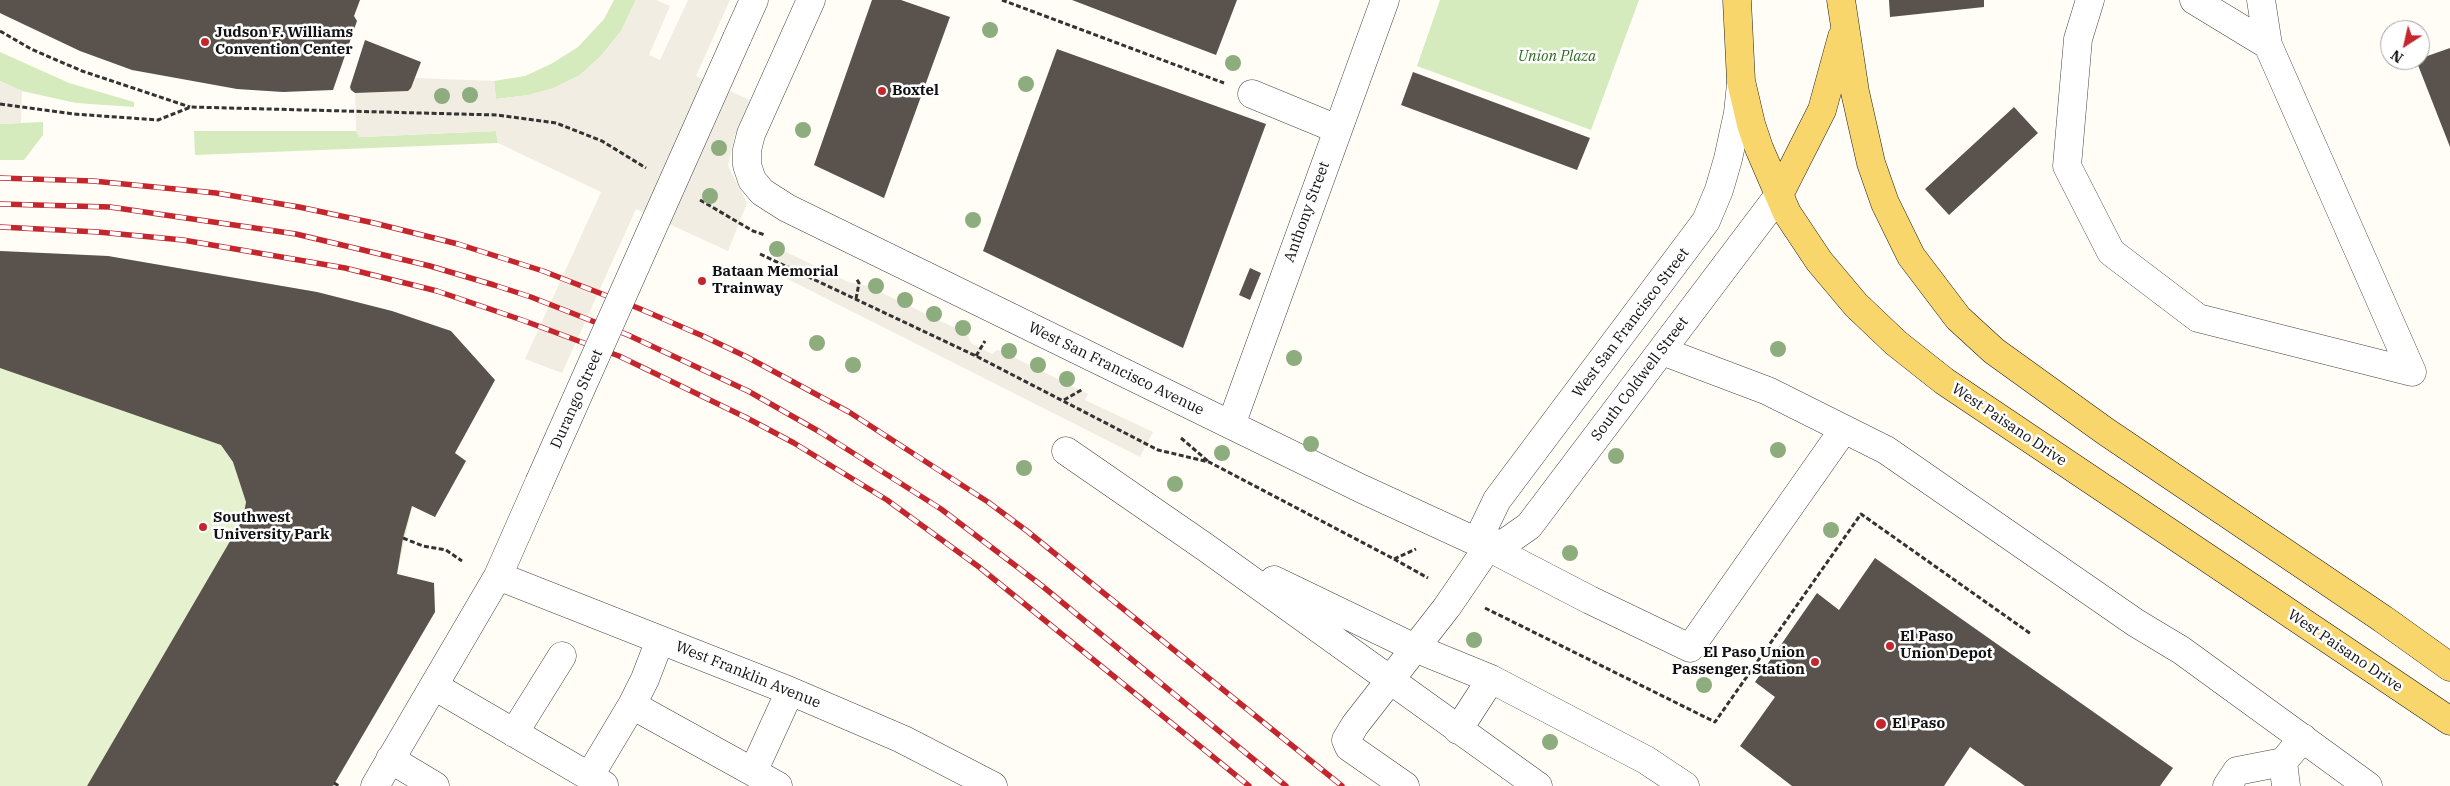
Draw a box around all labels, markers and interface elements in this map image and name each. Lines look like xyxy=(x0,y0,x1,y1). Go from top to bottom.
north arrow xyxy=(2380,20,2430,70)
place label: Judson F. Williams Convention Center xyxy=(215,24,353,59)
marker: Judson F. Williams Convention Center xyxy=(199,36,211,48)
text: N xyxy=(2387,46,2407,67)
park label: Union Plaza xyxy=(1518,48,1596,66)
place label: Boxtel xyxy=(892,82,939,100)
marker: Boxtel xyxy=(876,85,888,97)
street label: Anthony Street xyxy=(1280,159,1334,265)
street label: West San Francisco Street xyxy=(1569,245,1693,401)
place label: Bataan Memorial Trainway xyxy=(712,263,838,298)
marker: Bataan Memorial Trainway xyxy=(696,275,708,287)
street label: South Coldwell Street xyxy=(1588,313,1692,445)
street label: West San Francisco Avenue xyxy=(1025,319,1207,419)
street label: Durango Street xyxy=(547,347,607,451)
street label: West Paisano Drive xyxy=(1948,380,2070,470)
place label: Southwest University Park xyxy=(213,509,329,544)
marker: Southwest University Park xyxy=(197,521,209,533)
street label: West Paisano Drive xyxy=(2284,606,2406,696)
place label: El Paso Union Depot xyxy=(1900,628,1992,663)
street label: West Franklin Avenue xyxy=(673,638,823,712)
marker: El Paso Union Depot xyxy=(1884,640,1896,652)
place label: El Paso Union Passenger Station xyxy=(1672,644,1805,679)
marker: El Paso Union Passenger Station xyxy=(1809,656,1821,668)
place label: El Paso xyxy=(1892,715,1945,733)
marker: El Paso xyxy=(1874,717,1888,731)

